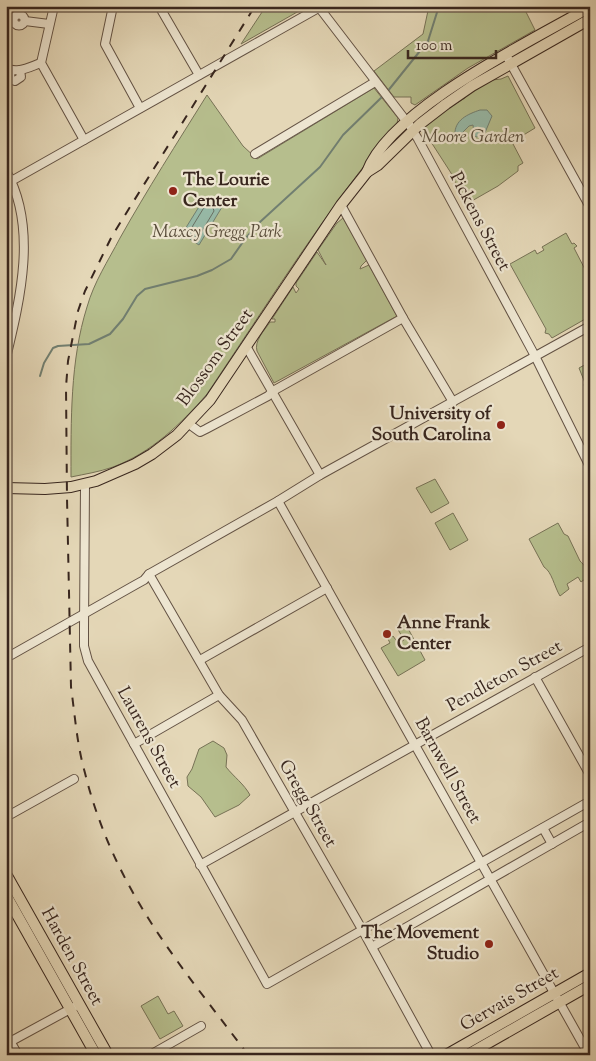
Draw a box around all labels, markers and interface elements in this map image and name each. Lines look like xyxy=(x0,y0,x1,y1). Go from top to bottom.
scale bar xyxy=(408,28,496,60)
text: 100 m xyxy=(416,36,453,57)
park label: Moore Garden xyxy=(422,125,525,151)
place label: The Lourie Center xyxy=(183,168,270,215)
street label: Pickens Street xyxy=(442,168,516,276)
marker: The Lourie Center xyxy=(167,185,179,197)
park label: Maxcy Gregg Park xyxy=(152,220,282,246)
street label: Blossom Street xyxy=(172,304,260,412)
place label: University of South Carolina xyxy=(372,402,493,449)
marker: University of South Carolina xyxy=(495,419,507,431)
place label: Anne Frank Center xyxy=(397,611,490,658)
marker: Anne Frank Center xyxy=(381,628,393,640)
street label: Pendleton Street xyxy=(443,634,567,720)
street label: Laurens Street xyxy=(109,683,187,793)
street label: Barnwell Street xyxy=(407,713,487,829)
street label: Gregg Street xyxy=(271,755,343,853)
street label: Harden Street xyxy=(33,903,109,1011)
place label: The Movement Studio xyxy=(361,921,480,968)
marker: The Movement Studio xyxy=(483,938,495,950)
street label: Gervais Street xyxy=(456,961,564,1039)

